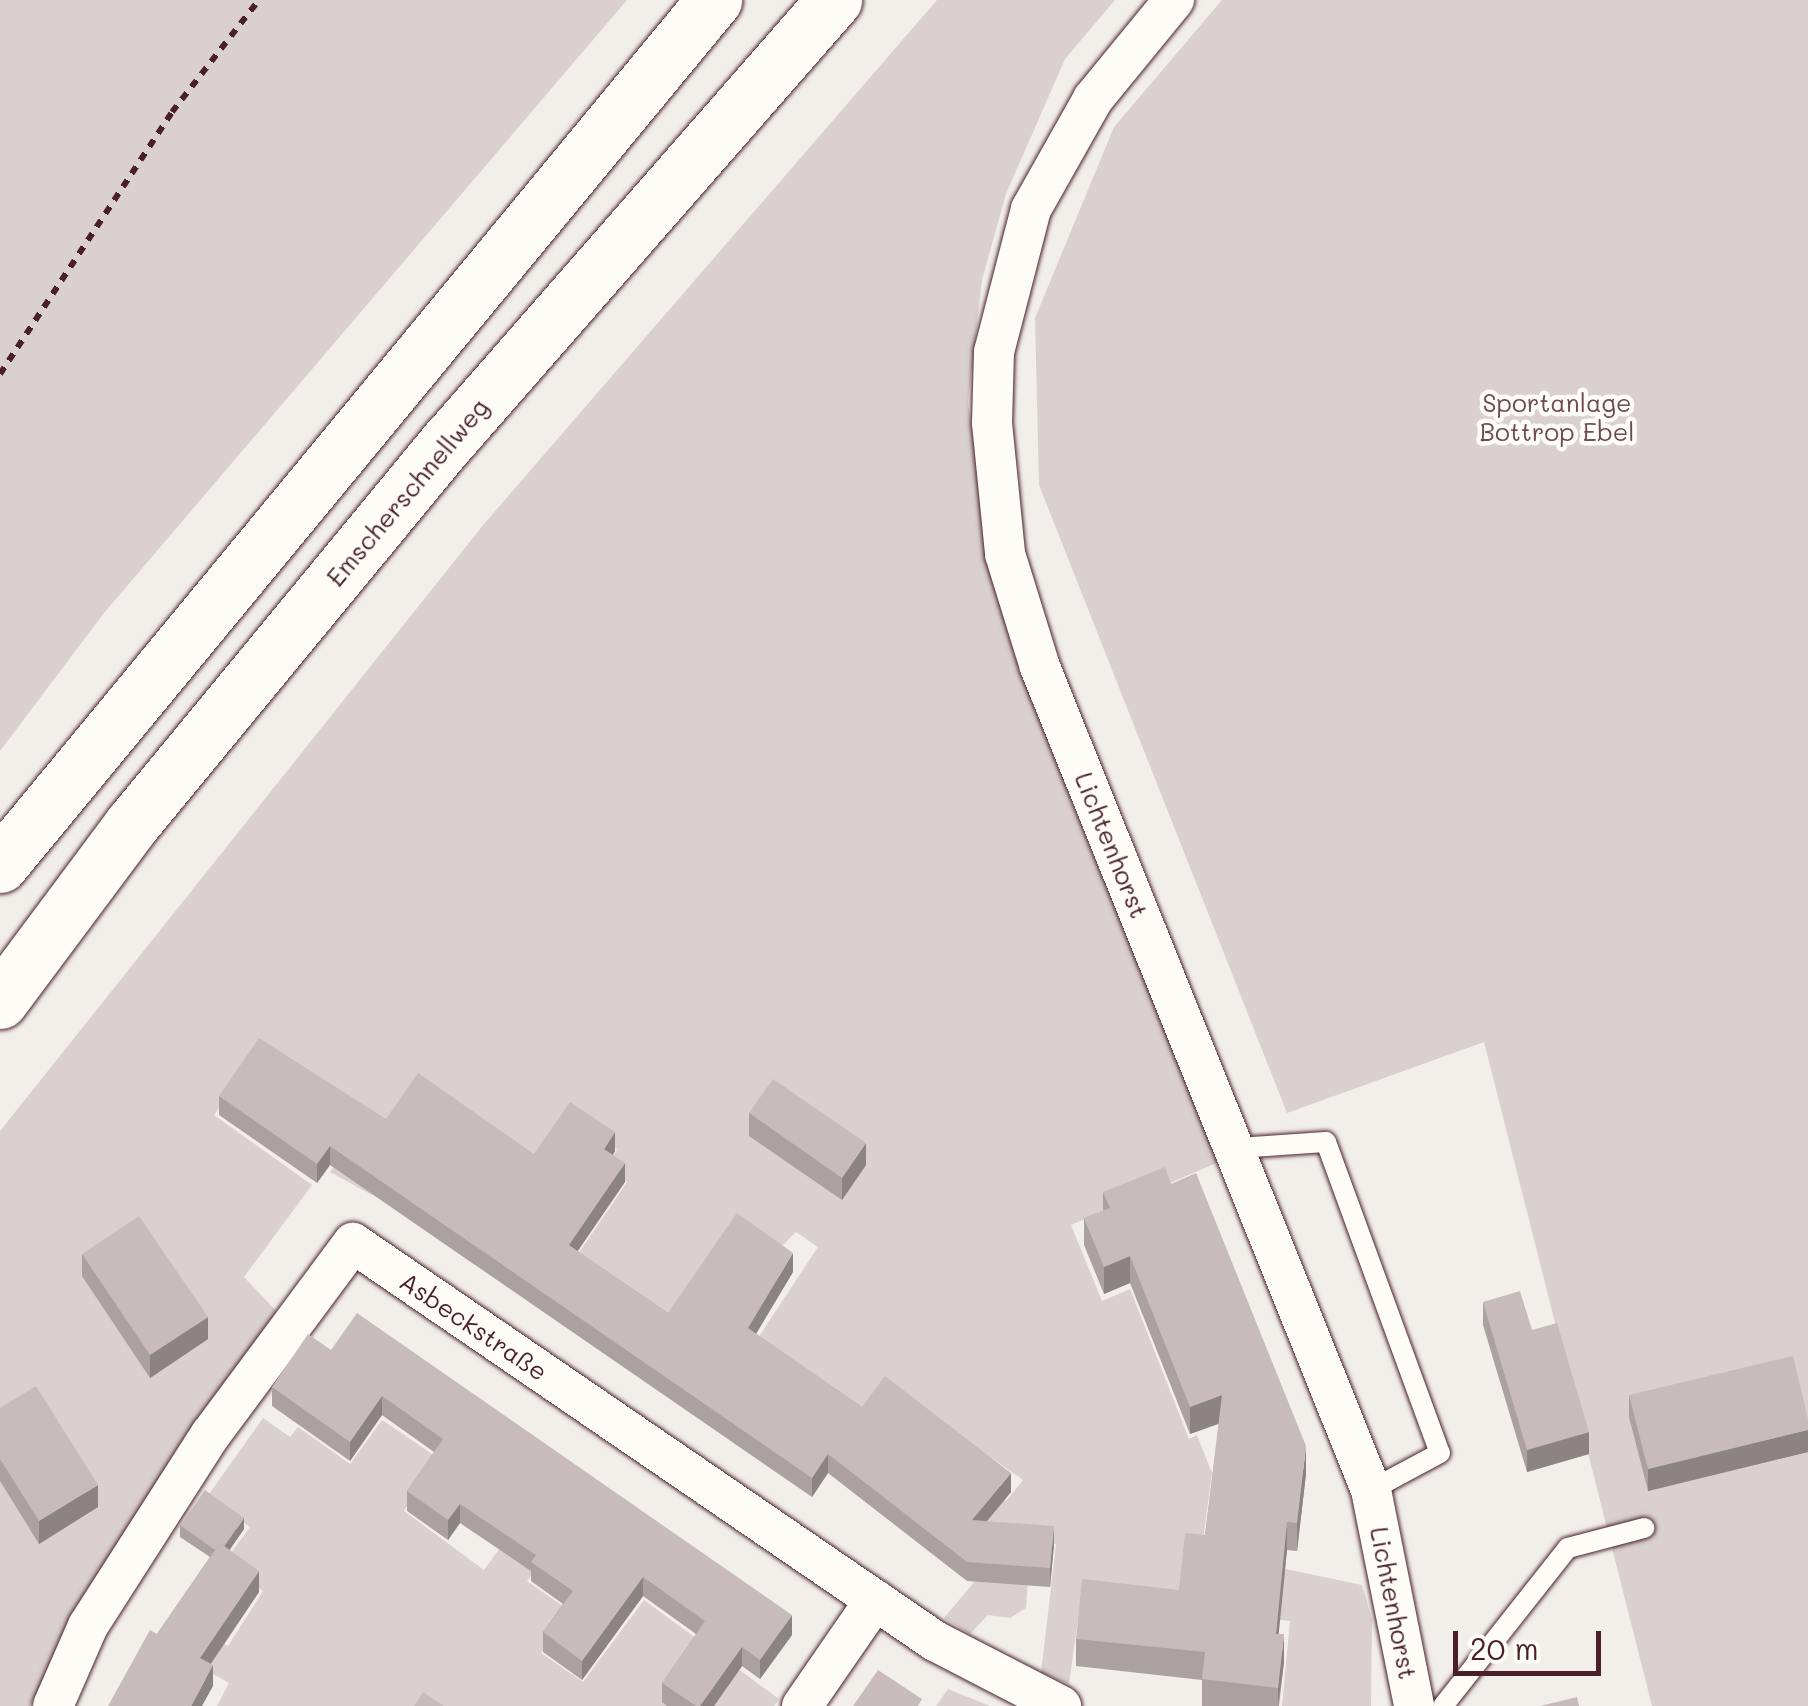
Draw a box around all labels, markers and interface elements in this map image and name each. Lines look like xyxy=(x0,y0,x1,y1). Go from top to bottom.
park label: Sportanlage Bottrop Ebel xyxy=(1479,388,1635,447)
street label: Emscherschnellweg xyxy=(320,392,494,592)
street label: Lichtenhorst xyxy=(1069,768,1155,922)
street label: Asbeckstraße xyxy=(395,1266,553,1386)
street label: Lichtenhorst xyxy=(1365,1524,1423,1682)
scale bar xyxy=(1458,1611,1606,1673)
text: 20 m xyxy=(1470,1628,1539,1668)

